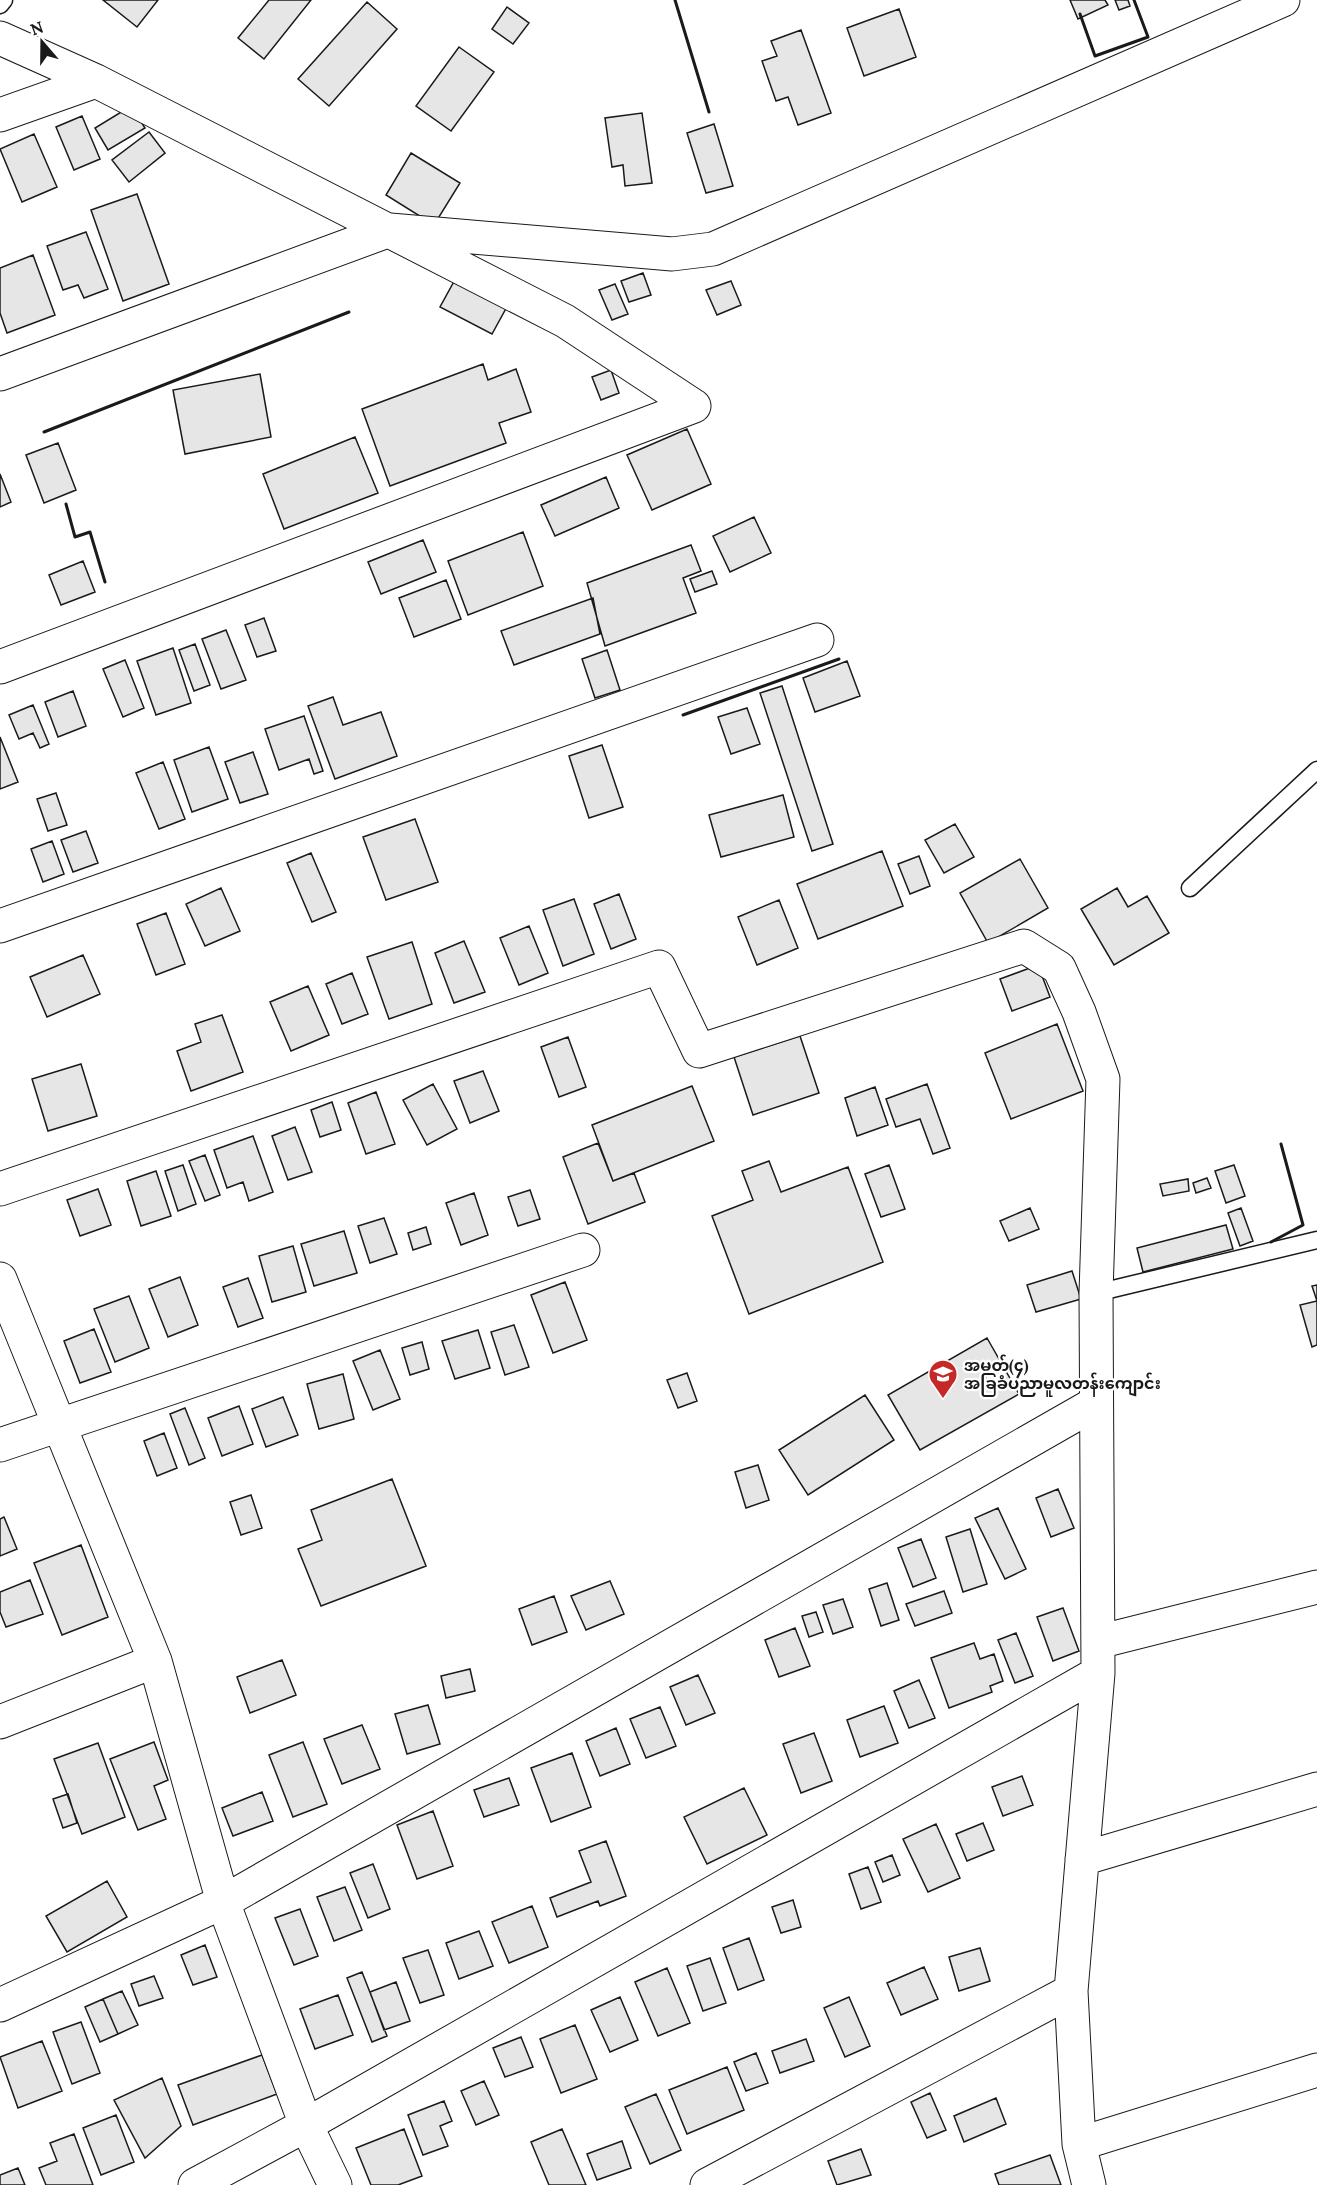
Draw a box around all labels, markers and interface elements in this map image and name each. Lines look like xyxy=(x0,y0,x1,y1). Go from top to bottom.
north arrow xyxy=(12,12,72,72)
text: N xyxy=(28,16,46,39)
place label: အမှတ်(၄) အခြခံပညာမူလတန်းကျောင်း xyxy=(964,1354,1161,1397)
school or university icon: အမှတ်(၄) အခြခံပညာမူလတန်းကျောင်း xyxy=(927,1358,959,1400)

